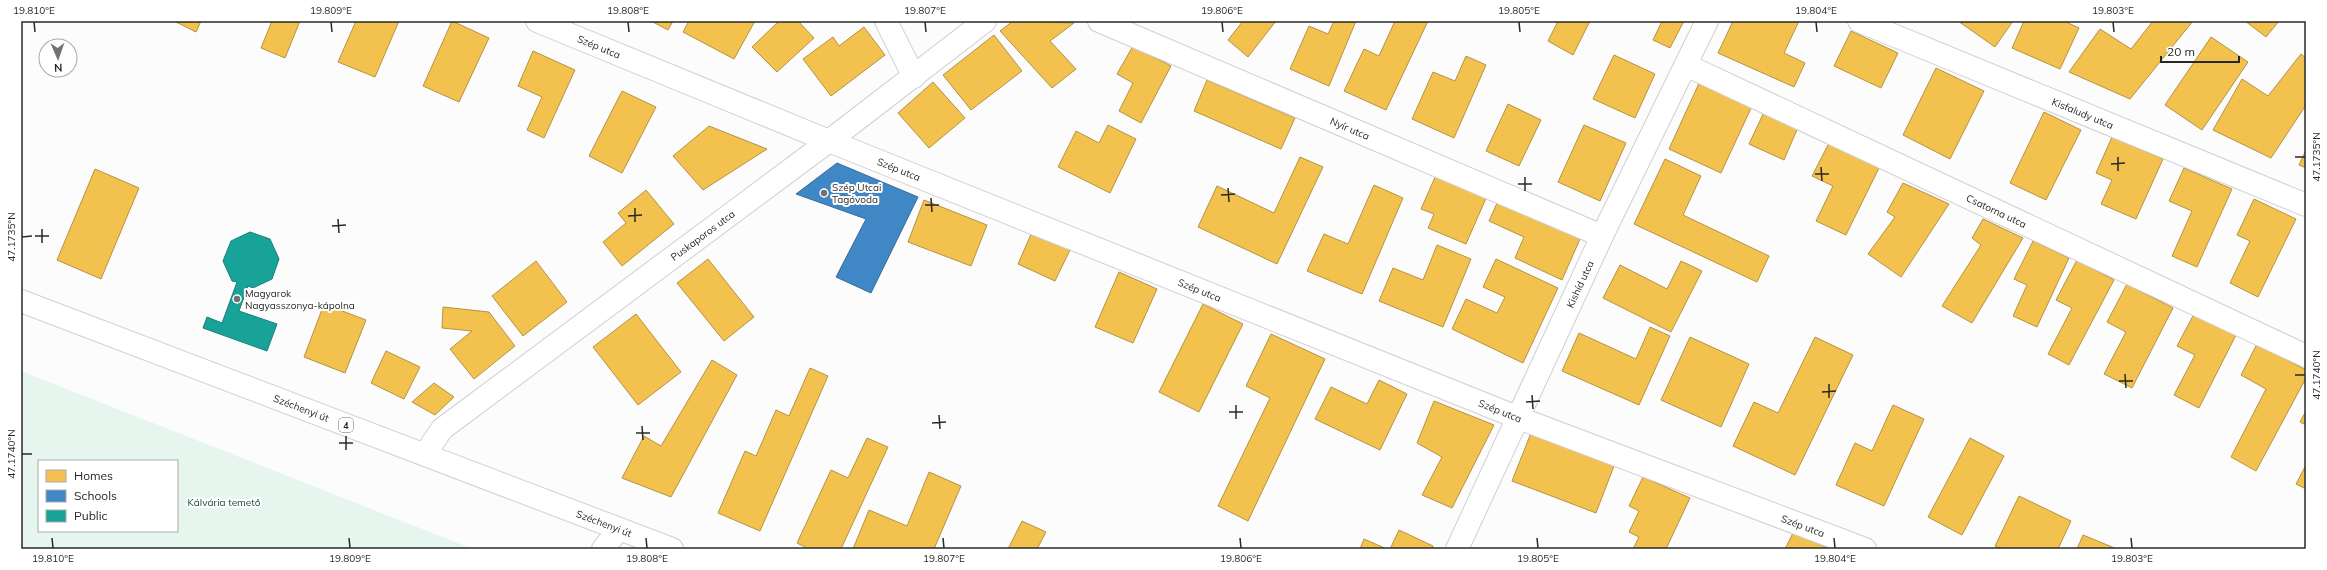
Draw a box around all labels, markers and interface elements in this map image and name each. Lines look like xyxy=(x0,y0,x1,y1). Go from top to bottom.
text: 19.810°E xyxy=(13,4,55,17)
text: 19.809°E xyxy=(310,4,352,17)
text: 19.808°E xyxy=(607,4,649,17)
text: 19.807°E xyxy=(904,4,946,17)
text: 19.806°E xyxy=(1201,4,1243,17)
text: 19.805°E xyxy=(1498,4,1540,17)
text: 19.804°E xyxy=(1795,4,1837,17)
text: 19.803°E xyxy=(2092,4,2134,17)
street label: Szép utca xyxy=(575,32,623,61)
north arrow xyxy=(38,38,78,78)
scale bar xyxy=(2161,38,2239,64)
text: 20 m xyxy=(2167,44,2195,59)
text: N xyxy=(54,61,63,75)
street label: Kisfaludy utca xyxy=(2050,95,2115,132)
street label: Nyír utca xyxy=(1328,114,1372,142)
text: 47.1735°N xyxy=(2310,132,2323,182)
street label: Szép utca xyxy=(875,155,922,184)
place label: Szép Utcai Tagóvoda xyxy=(832,181,881,206)
marker: Szép Utcai Tagóvoda xyxy=(819,188,829,198)
street label: Csatorna utca xyxy=(1964,191,2029,230)
street label: Puskaporos utca xyxy=(668,207,737,263)
text: 47.1735°N xyxy=(5,212,18,262)
street label: Kishíd utca xyxy=(1563,258,1596,310)
street label: Szép utca xyxy=(1176,275,1223,304)
place label: Magyarok Nagyasszonya-kápolna xyxy=(245,287,355,312)
marker: Magyarok Nagyasszonya-kápolna xyxy=(232,294,242,304)
text: 47.1740°N xyxy=(2310,350,2323,400)
street label: Széchenyi út xyxy=(272,391,331,424)
street label: Szép utca xyxy=(1477,396,1524,425)
road number: 4 xyxy=(339,418,353,432)
text: 47.1740°N xyxy=(5,429,18,479)
legend xyxy=(38,460,178,532)
text: Homes xyxy=(74,468,113,483)
text: Schools xyxy=(74,488,117,503)
park label: Kálvária temető xyxy=(188,496,261,509)
street label: Széchenyi út xyxy=(574,507,634,540)
text: Public xyxy=(74,508,108,523)
street label: Szép utca xyxy=(1779,511,1827,540)
text: 19.810°E xyxy=(32,552,74,565)
text: 19.809°E xyxy=(329,552,371,565)
text: 19.808°E xyxy=(626,552,668,565)
text: 19.807°E xyxy=(923,552,965,565)
text: 19.806°E xyxy=(1220,552,1262,565)
text: 19.805°E xyxy=(1517,552,1559,565)
text: 19.804°E xyxy=(1814,552,1856,565)
text: 19.803°E xyxy=(2111,552,2153,565)

